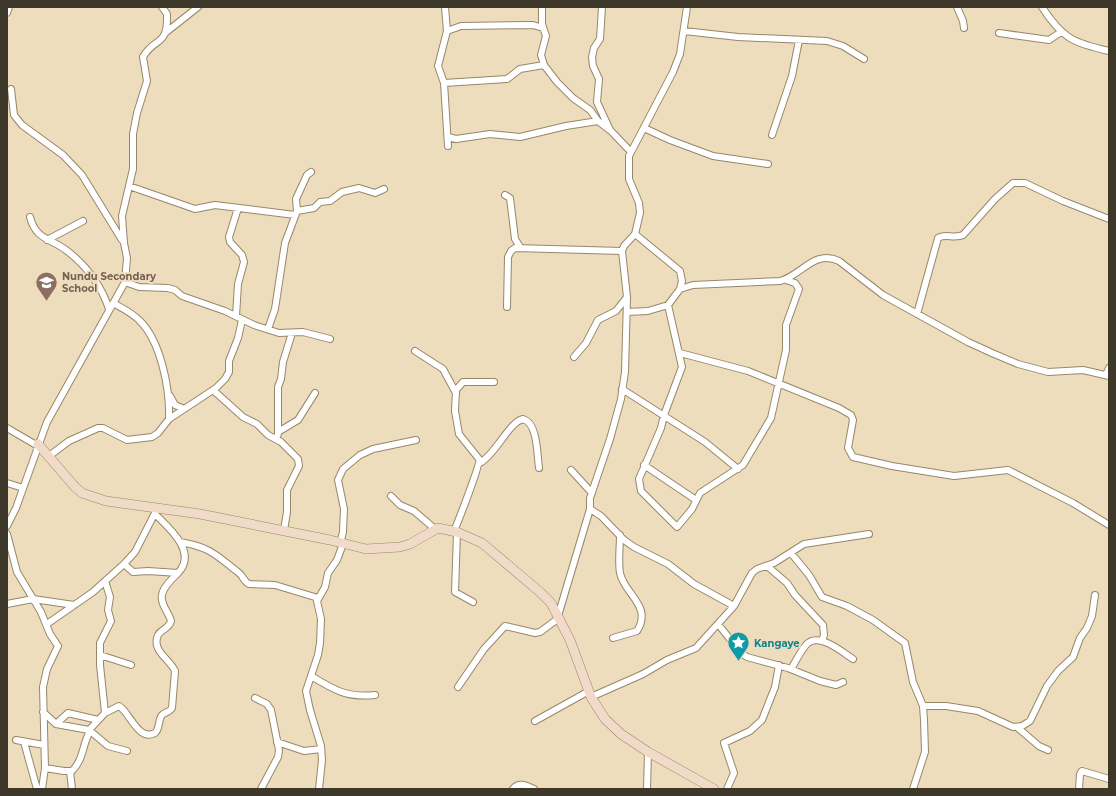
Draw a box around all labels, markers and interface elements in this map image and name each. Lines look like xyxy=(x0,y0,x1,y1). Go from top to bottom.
school or university icon: Nundu Secondary School xyxy=(34,269,60,302)
place label: Nundu Secondary School xyxy=(62,270,157,295)
place icon: Kangaye xyxy=(725,630,751,663)
place label: Kangaye xyxy=(754,637,800,650)

